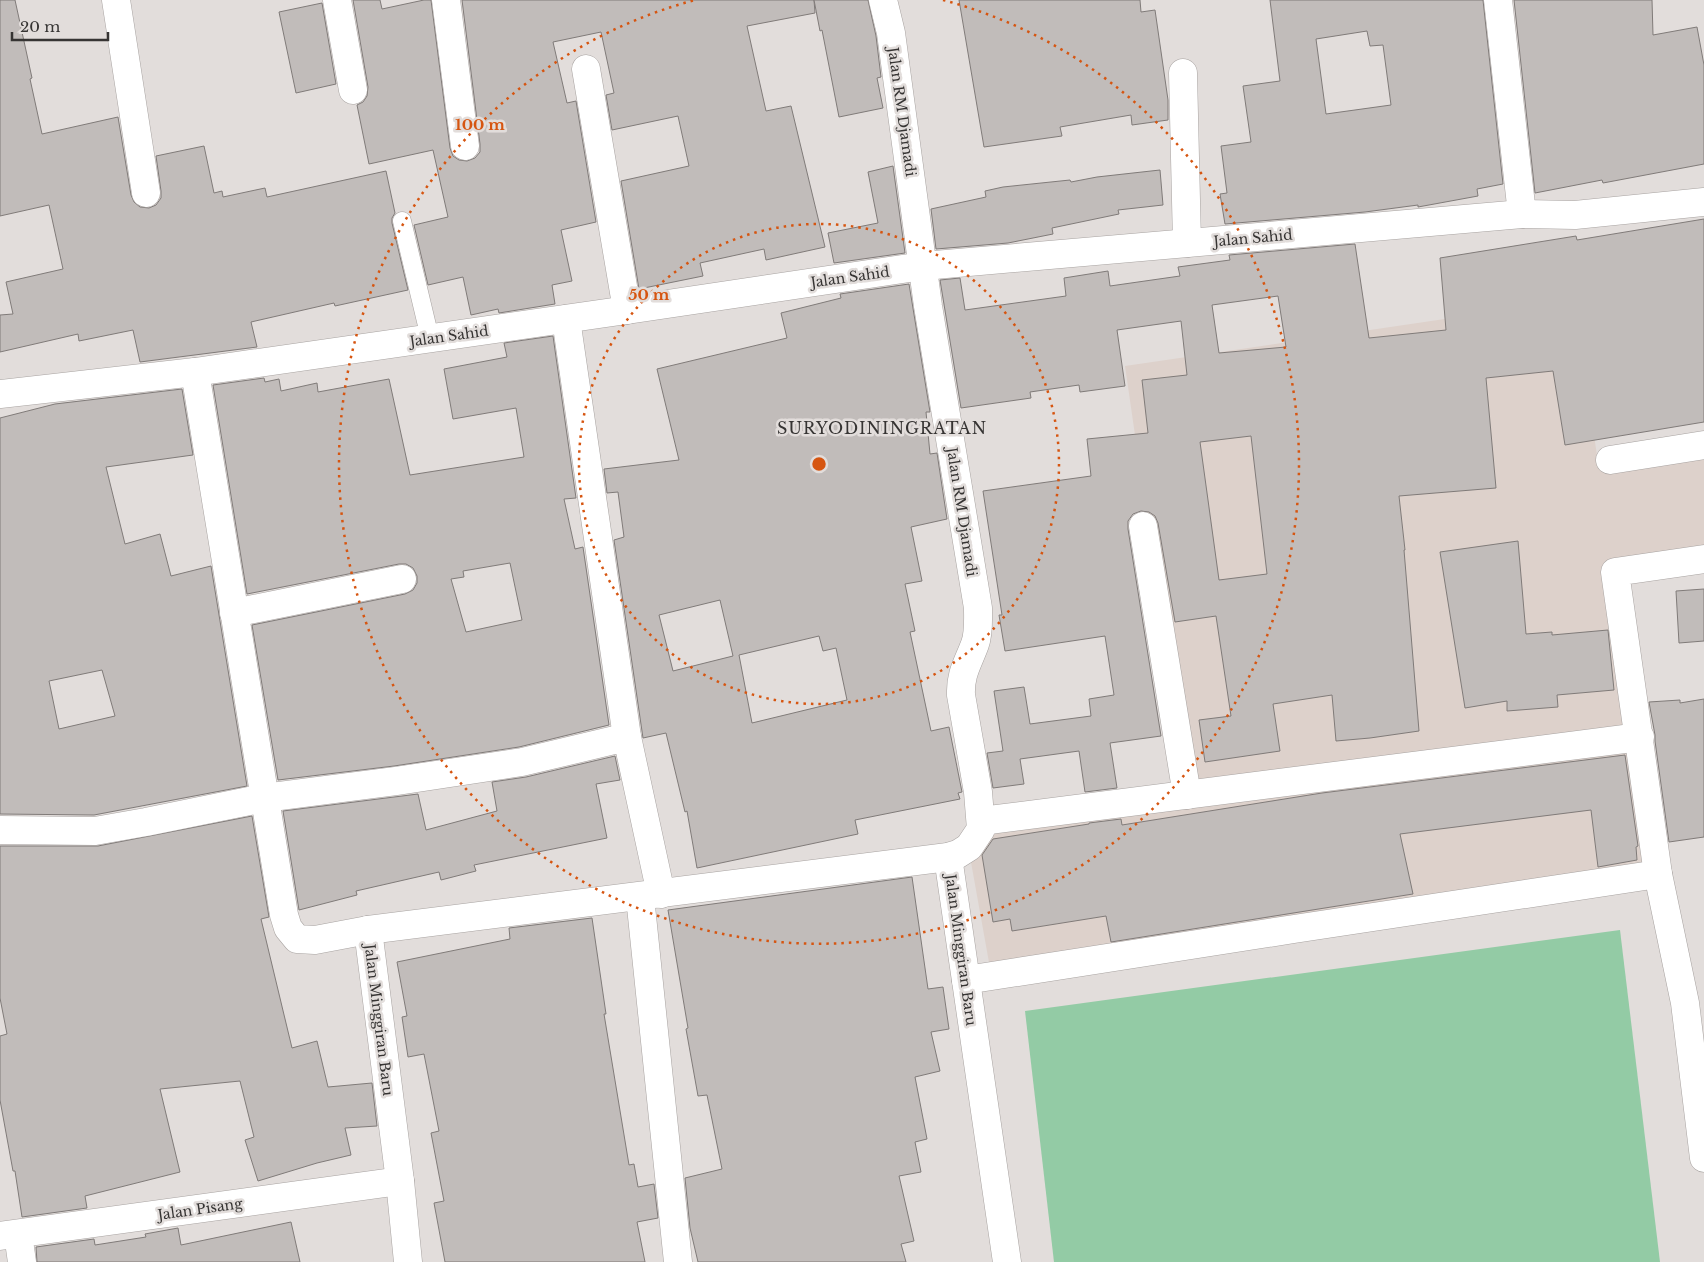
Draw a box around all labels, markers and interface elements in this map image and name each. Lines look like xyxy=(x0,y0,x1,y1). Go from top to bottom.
scale bar xyxy=(12,10,109,42)
text: 20 m xyxy=(20,17,60,36)
street label: Jalan RM Djamadi xyxy=(884,44,920,178)
text: 100 m xyxy=(455,115,505,134)
street label: Jalan Sahid xyxy=(1211,226,1294,251)
street label: Jalan Sahid xyxy=(807,262,891,292)
text: 50 m xyxy=(629,285,670,304)
street label: Jalan Sahid xyxy=(406,321,490,351)
district label: SURYODININGRATAN xyxy=(777,418,987,438)
street label: Jalan RM Djamadi xyxy=(943,444,981,578)
centre of rings xyxy=(810,455,828,473)
street label: Jalan Minggiran Baru xyxy=(941,871,981,1027)
street label: Jalan Minggiran Baru xyxy=(361,941,397,1097)
street label: Jalan Pisang xyxy=(155,1194,244,1224)

